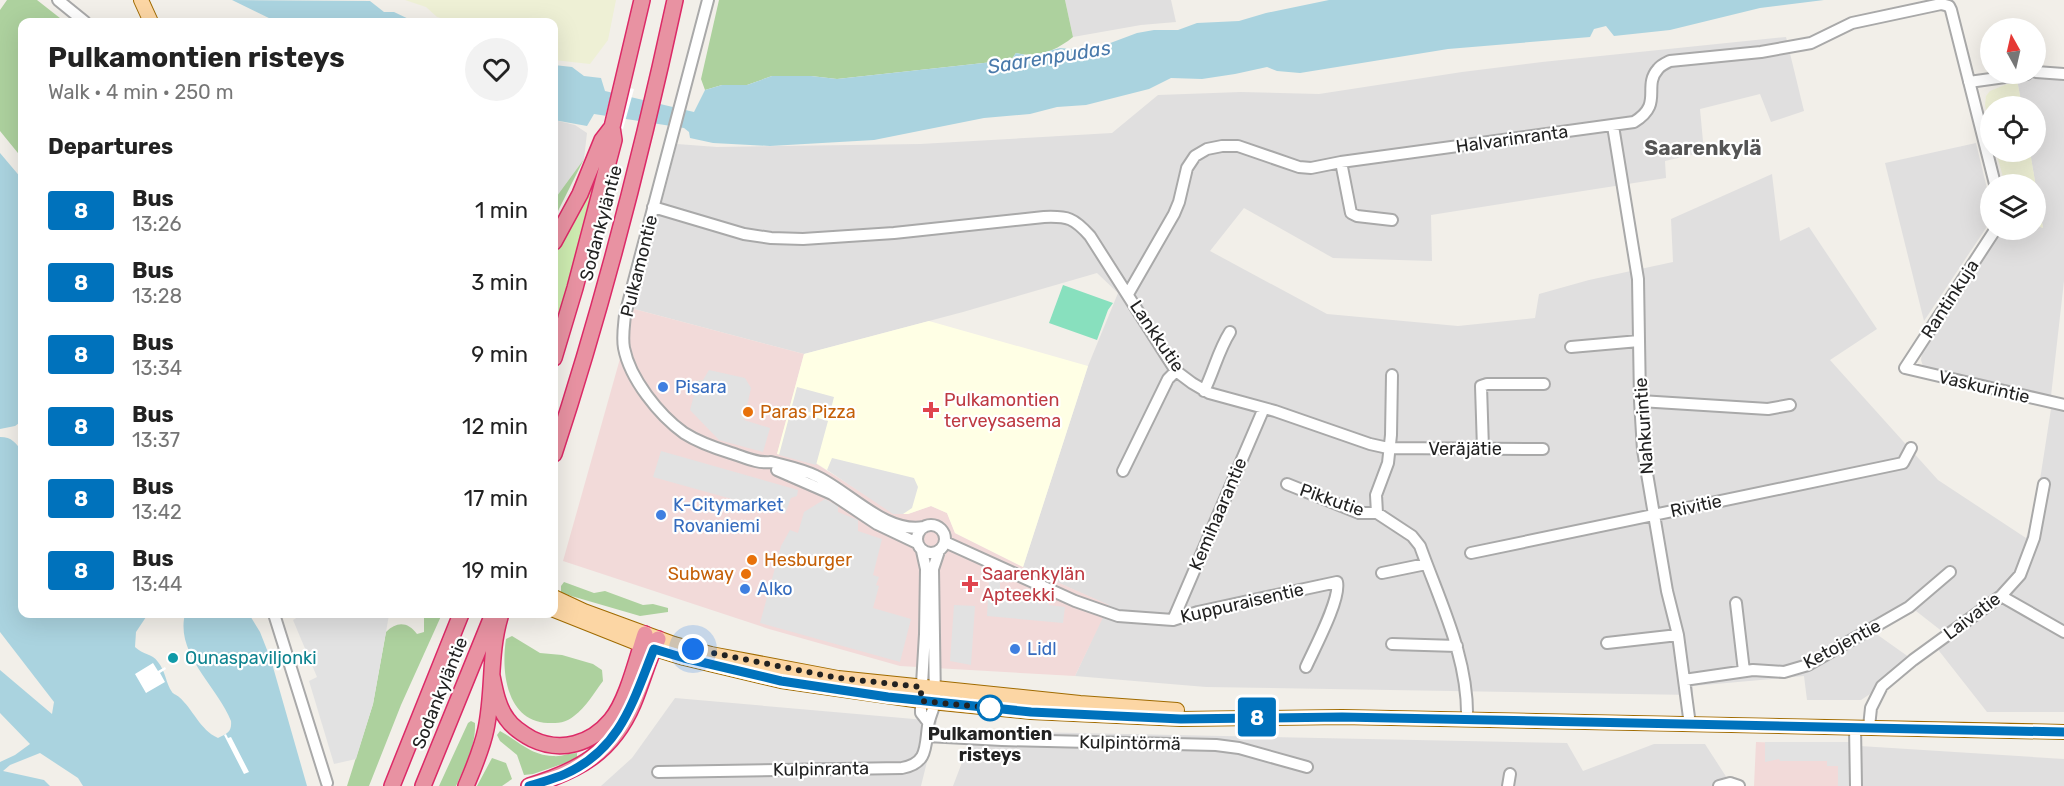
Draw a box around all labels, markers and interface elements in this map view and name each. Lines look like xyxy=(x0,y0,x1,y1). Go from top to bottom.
north arrow xyxy=(1980,18,2046,84)
map controls xyxy=(1980,18,2046,240)
water label: Saarenpudas xyxy=(986,35,1112,79)
button: heart xyxy=(465,38,528,101)
text: Pulkamontien risteys xyxy=(48,41,345,74)
text: Walk · 4 min · 250 m xyxy=(48,80,233,104)
button: locate xyxy=(1980,96,2046,162)
street label: Halvarinranta xyxy=(1454,120,1570,158)
text: Departures xyxy=(48,133,173,160)
district label: Saarenkylä xyxy=(1644,135,1762,160)
street label: Sodankyläntie xyxy=(575,163,627,283)
button: layers xyxy=(1980,174,2046,240)
text: Bus xyxy=(132,185,174,212)
text: 1 min xyxy=(475,197,528,224)
text: 8 xyxy=(74,198,88,223)
text: 13:26 xyxy=(132,212,182,236)
street label: Pulkamontie xyxy=(616,213,662,319)
street label: Rantinkuja xyxy=(1916,255,1984,343)
text: Bus xyxy=(132,257,174,284)
text: 3 min xyxy=(471,269,528,296)
text: 8 xyxy=(74,270,88,295)
text: 13:28 xyxy=(132,284,182,308)
street label: Lankkutie xyxy=(1125,296,1189,376)
text: Bus xyxy=(132,329,174,356)
text: 9 min xyxy=(471,341,528,368)
text: 8 xyxy=(74,342,88,367)
text: 13:34 xyxy=(132,356,182,380)
street label: Vaskurintie xyxy=(1936,366,2032,408)
place label: Pisara xyxy=(675,376,727,398)
street label: Nahkurintie xyxy=(1630,377,1658,475)
marker: Pisara xyxy=(656,380,670,394)
place label: Pulkamontien terveysasema xyxy=(944,389,1061,432)
text: Bus xyxy=(132,401,174,428)
place label: Paras Pizza xyxy=(760,401,856,423)
marker: Pulkamontien terveysasema xyxy=(922,401,940,419)
marker: Paras Pizza xyxy=(741,405,755,419)
text: 12 min xyxy=(462,413,528,440)
text: 8 xyxy=(74,414,88,439)
text: 13:37 xyxy=(132,428,180,452)
street label: Veräjätie xyxy=(1428,438,1502,460)
street label: Kemihaarantie xyxy=(1184,454,1252,574)
text: Bus xyxy=(132,473,174,500)
street label: Pikkutie xyxy=(1297,479,1367,521)
text: 17 min xyxy=(464,485,528,512)
text: 8 xyxy=(74,486,88,511)
street label: Rivitie xyxy=(1668,490,1724,522)
place label: K-Citymarket Rovaniemi xyxy=(673,494,783,537)
text: 13:42 xyxy=(132,500,182,524)
marker: K-Citymarket Rovaniemi xyxy=(654,508,668,522)
text: Bus xyxy=(132,545,174,572)
place label: Hesburger xyxy=(764,549,852,571)
marker: Hesburger xyxy=(745,553,759,567)
text: 19 min xyxy=(462,557,528,584)
text: 8 xyxy=(74,558,88,583)
place label: Subway xyxy=(668,563,734,585)
place label: Saarenkylän Apteekki xyxy=(982,563,1085,606)
marker: Subway xyxy=(739,567,753,581)
text: 13:44 xyxy=(132,572,183,596)
marker: Saarenkylän Apteekki xyxy=(963,577,977,591)
place label: Alko xyxy=(757,578,793,600)
street label: Kuppuraisentie xyxy=(1178,578,1306,628)
marker: Alko xyxy=(738,582,752,596)
street label: Laivatie xyxy=(1939,588,2005,644)
street label: Ketojentie xyxy=(1799,614,1885,674)
street label: Sodankyläntie xyxy=(408,634,472,752)
your location xyxy=(678,634,708,664)
place label: Lidl xyxy=(1027,638,1057,660)
marker: Lidl xyxy=(1008,642,1022,656)
place label: Ounaspaviljonki xyxy=(185,647,317,669)
marker: Ounaspaviljonki xyxy=(166,651,180,665)
marker: Pulkamontien risteys xyxy=(977,695,1003,721)
line badge: 8 xyxy=(1238,698,1276,736)
text: 8 xyxy=(1250,705,1264,730)
place label: Pulkamontien risteys xyxy=(928,723,1052,766)
street label: Kulpintörmä xyxy=(1079,731,1181,755)
street label: Kulpinranta xyxy=(773,757,869,781)

